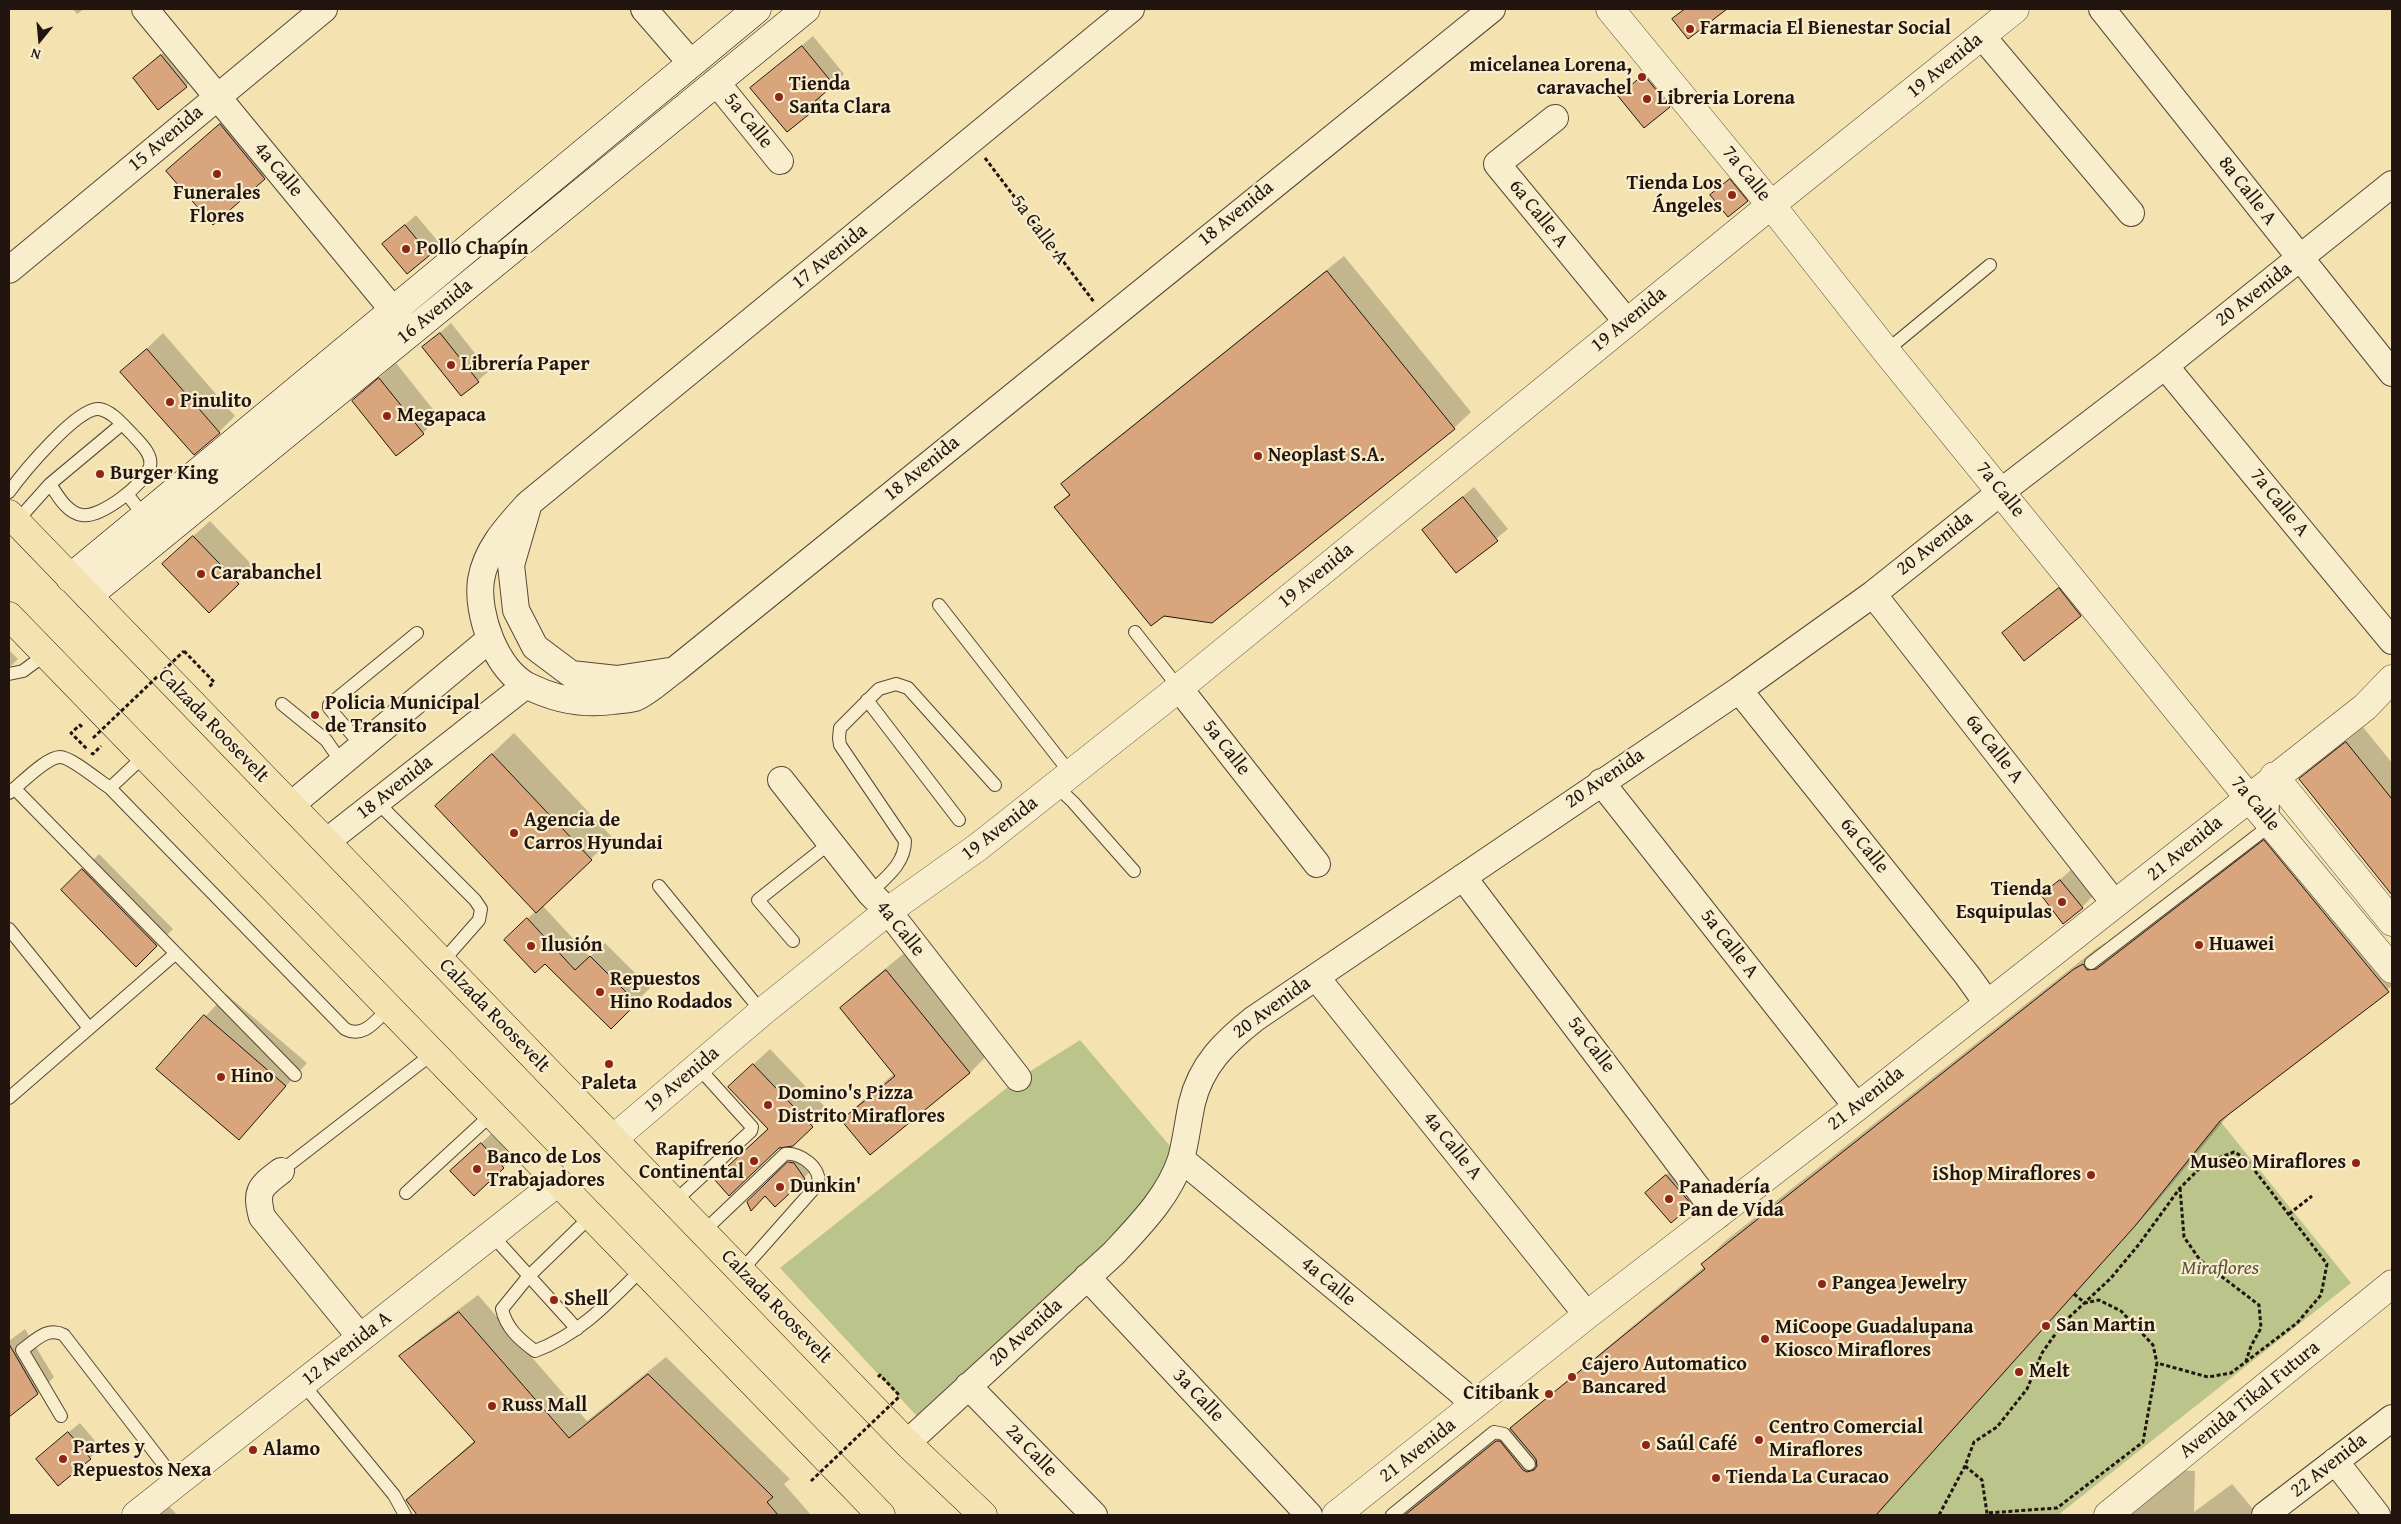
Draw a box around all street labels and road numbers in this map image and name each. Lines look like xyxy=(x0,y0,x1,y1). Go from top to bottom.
street label: 19 Avenida xyxy=(1902,28,1988,104)
street label: 5a Calle xyxy=(718,88,778,154)
street label: 15 Avenida xyxy=(124,101,208,177)
street label: 4a Calle xyxy=(248,138,308,202)
street label: 7a Calle xyxy=(1716,141,1776,207)
street label: 8a Calle A xyxy=(2213,152,2281,230)
street label: 6a Calle A xyxy=(1503,175,1573,253)
street label: 18 Avenida xyxy=(1193,176,1279,252)
street label: 5a Calle A xyxy=(1005,190,1073,270)
street label: 17 Avenida xyxy=(787,219,873,295)
street label: 20 Avenida xyxy=(2211,258,2297,332)
street label: 16 Avenida xyxy=(392,274,478,350)
street label: 19 Avenida xyxy=(1586,282,1672,358)
street label: 18 Avenida xyxy=(879,431,965,507)
street label: 7a Calle xyxy=(1970,457,2030,523)
street label: 7a Calle A xyxy=(2244,464,2314,542)
street label: 20 Avenida xyxy=(1892,507,1978,581)
street label: 19 Avenida xyxy=(1273,538,1359,614)
street label: Calzada Roosevelt xyxy=(152,664,274,788)
street label: 6a Calle A xyxy=(1960,710,2028,788)
street label: 5a Calle xyxy=(1197,715,1255,781)
street label: 20 Avenida xyxy=(1561,744,1649,814)
street label: 18 Avenida xyxy=(352,751,438,825)
street label: 7a Calle xyxy=(2225,772,2285,836)
street label: 19 Avenida xyxy=(957,792,1043,866)
street label: 21 Avenida xyxy=(2142,811,2228,887)
street label: 6a Calle xyxy=(1834,813,1894,879)
street label: 4a Calle xyxy=(870,896,930,962)
street label: 5a Calle A xyxy=(1695,905,1763,983)
street label: Calzada Roosevelt xyxy=(433,954,555,1078)
street label: 20 Avenida xyxy=(1228,972,1316,1044)
street label: 5a Calle xyxy=(1562,1012,1620,1078)
street label: 19 Avenida xyxy=(640,1042,724,1118)
street label: 21 Avenida xyxy=(1823,1062,1909,1136)
street label: 4a Calle A xyxy=(1417,1107,1487,1185)
street label: Calzada Roosevelt xyxy=(715,1245,837,1369)
street label: 4a Calle xyxy=(1296,1252,1360,1312)
street label: 20 Avenida xyxy=(984,1294,1068,1372)
street label: 12 Avenida A xyxy=(297,1307,397,1391)
street label: Avenida Tikal Futura xyxy=(2175,1336,2325,1464)
street label: 3a Calle xyxy=(1167,1364,1229,1428)
street label: 21 Avenida xyxy=(1375,1414,1461,1488)
street label: 2a Calle xyxy=(1000,1419,1062,1483)
street label: 22 Avenida xyxy=(2286,1429,2372,1503)

